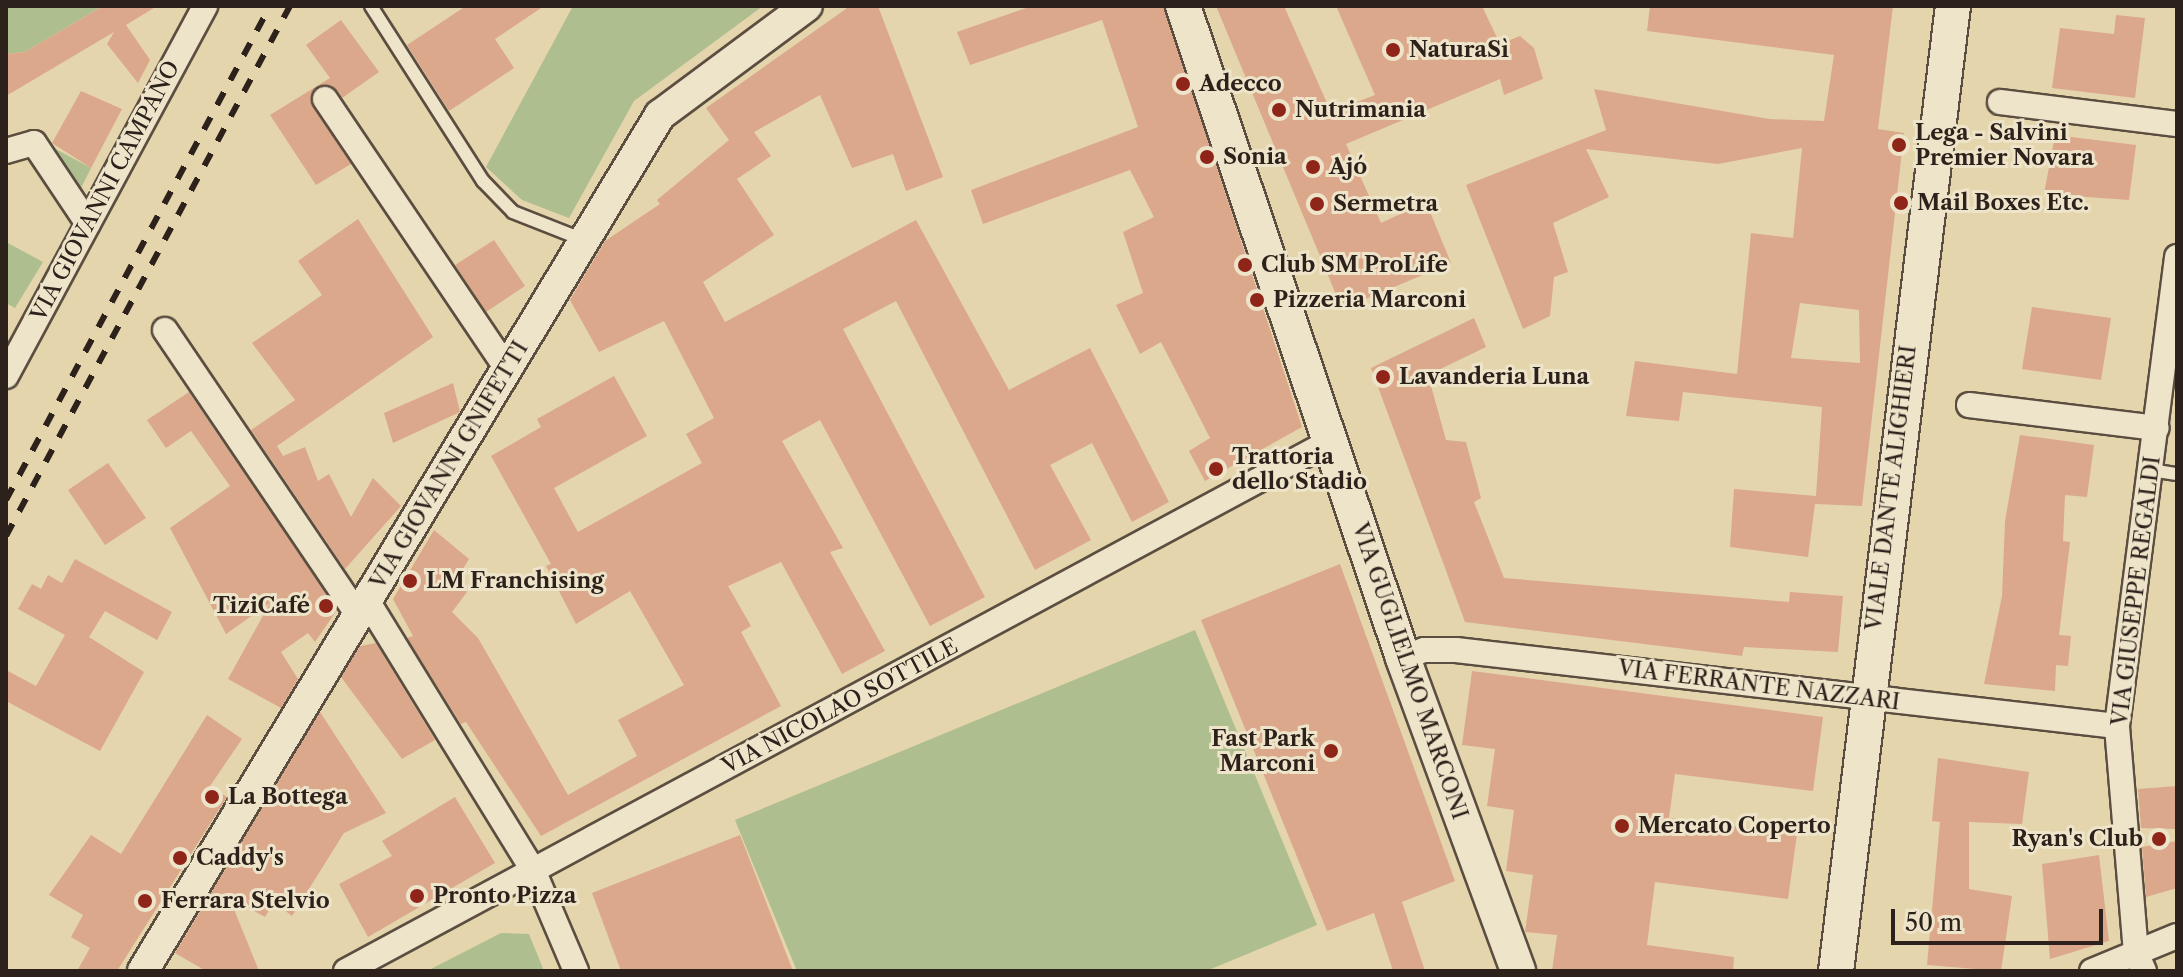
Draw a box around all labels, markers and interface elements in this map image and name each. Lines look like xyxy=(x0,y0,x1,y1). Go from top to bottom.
place label: NaturaSì xyxy=(1409,37,1509,63)
marker: NaturaSì xyxy=(1384,41,1402,59)
street label: VIA GIOVANNI CAMPANO xyxy=(25,56,185,326)
place label: Adecco xyxy=(1199,71,1282,97)
marker: Adecco xyxy=(1174,75,1192,93)
place label: Nutrimania xyxy=(1295,97,1426,123)
marker: Nutrimania xyxy=(1270,101,1288,119)
place label: Lega - Salvini Premier Novara xyxy=(1915,119,2094,170)
marker: Lega - Salvini Premier Novara xyxy=(1890,136,1908,154)
place label: Sonia xyxy=(1223,144,1287,170)
marker: Sonia xyxy=(1198,148,1216,166)
place label: Ajó xyxy=(1329,154,1367,180)
marker: Ajó xyxy=(1304,158,1322,176)
place label: Mail Boxes Etc. xyxy=(1917,190,2089,216)
place label: Sermetra xyxy=(1333,191,1438,217)
marker: Mail Boxes Etc. xyxy=(1892,194,1910,212)
marker: Sermetra xyxy=(1308,195,1326,213)
place label: Club SM ProLife xyxy=(1261,252,1448,278)
marker: Club SM ProLife xyxy=(1236,256,1254,274)
place label: Pizzeria Marconi xyxy=(1273,287,1466,313)
marker: Pizzeria Marconi xyxy=(1248,291,1266,309)
street label: VIA GIOVANNI GNIFETTI xyxy=(364,336,534,594)
street label: VIALE DANTE ALIGHIERI xyxy=(1860,343,1922,633)
place label: Lavanderia Luna xyxy=(1399,364,1590,390)
marker: Lavanderia Luna xyxy=(1374,368,1392,386)
place label: Trattoria dello Stadio xyxy=(1232,443,1367,494)
street label: VIA GIUSEPPE REGALDI xyxy=(2106,454,2166,728)
marker: Trattoria dello Stadio xyxy=(1207,460,1225,478)
street label: VIA GUGLIELMO MARCONI xyxy=(1347,519,1473,823)
place label: LM Franchising xyxy=(426,568,604,594)
marker: LM Franchising xyxy=(401,572,419,590)
place label: TiziCafé xyxy=(213,593,310,619)
marker: TiziCafé xyxy=(317,597,335,615)
street label: VIA NICOLAO SOTTILE xyxy=(717,632,963,780)
street label: VIA FERRANTE NAZZARI xyxy=(1616,655,1902,715)
place label: Fast Park Marconi xyxy=(1211,725,1315,776)
marker: Fast Park Marconi xyxy=(1322,742,1340,760)
place label: La Bottega xyxy=(228,784,348,810)
marker: La Bottega xyxy=(203,788,221,806)
place label: Mercato Coperto xyxy=(1638,813,1831,839)
marker: Mercato Coperto xyxy=(1613,817,1631,835)
place label: Ryan's Club xyxy=(2011,826,2143,852)
marker: Ryan's Club xyxy=(2150,830,2168,848)
place label: Caddy's xyxy=(196,845,284,871)
marker: Caddy's xyxy=(171,849,189,867)
place label: Pronto Pizza xyxy=(433,883,576,909)
marker: Pronto Pizza xyxy=(408,887,426,905)
place label: Ferrara Stelvio xyxy=(161,888,330,914)
marker: Ferrara Stelvio xyxy=(136,892,154,910)
scale bar xyxy=(1895,893,2107,943)
text: 50 m xyxy=(1905,908,1962,937)

